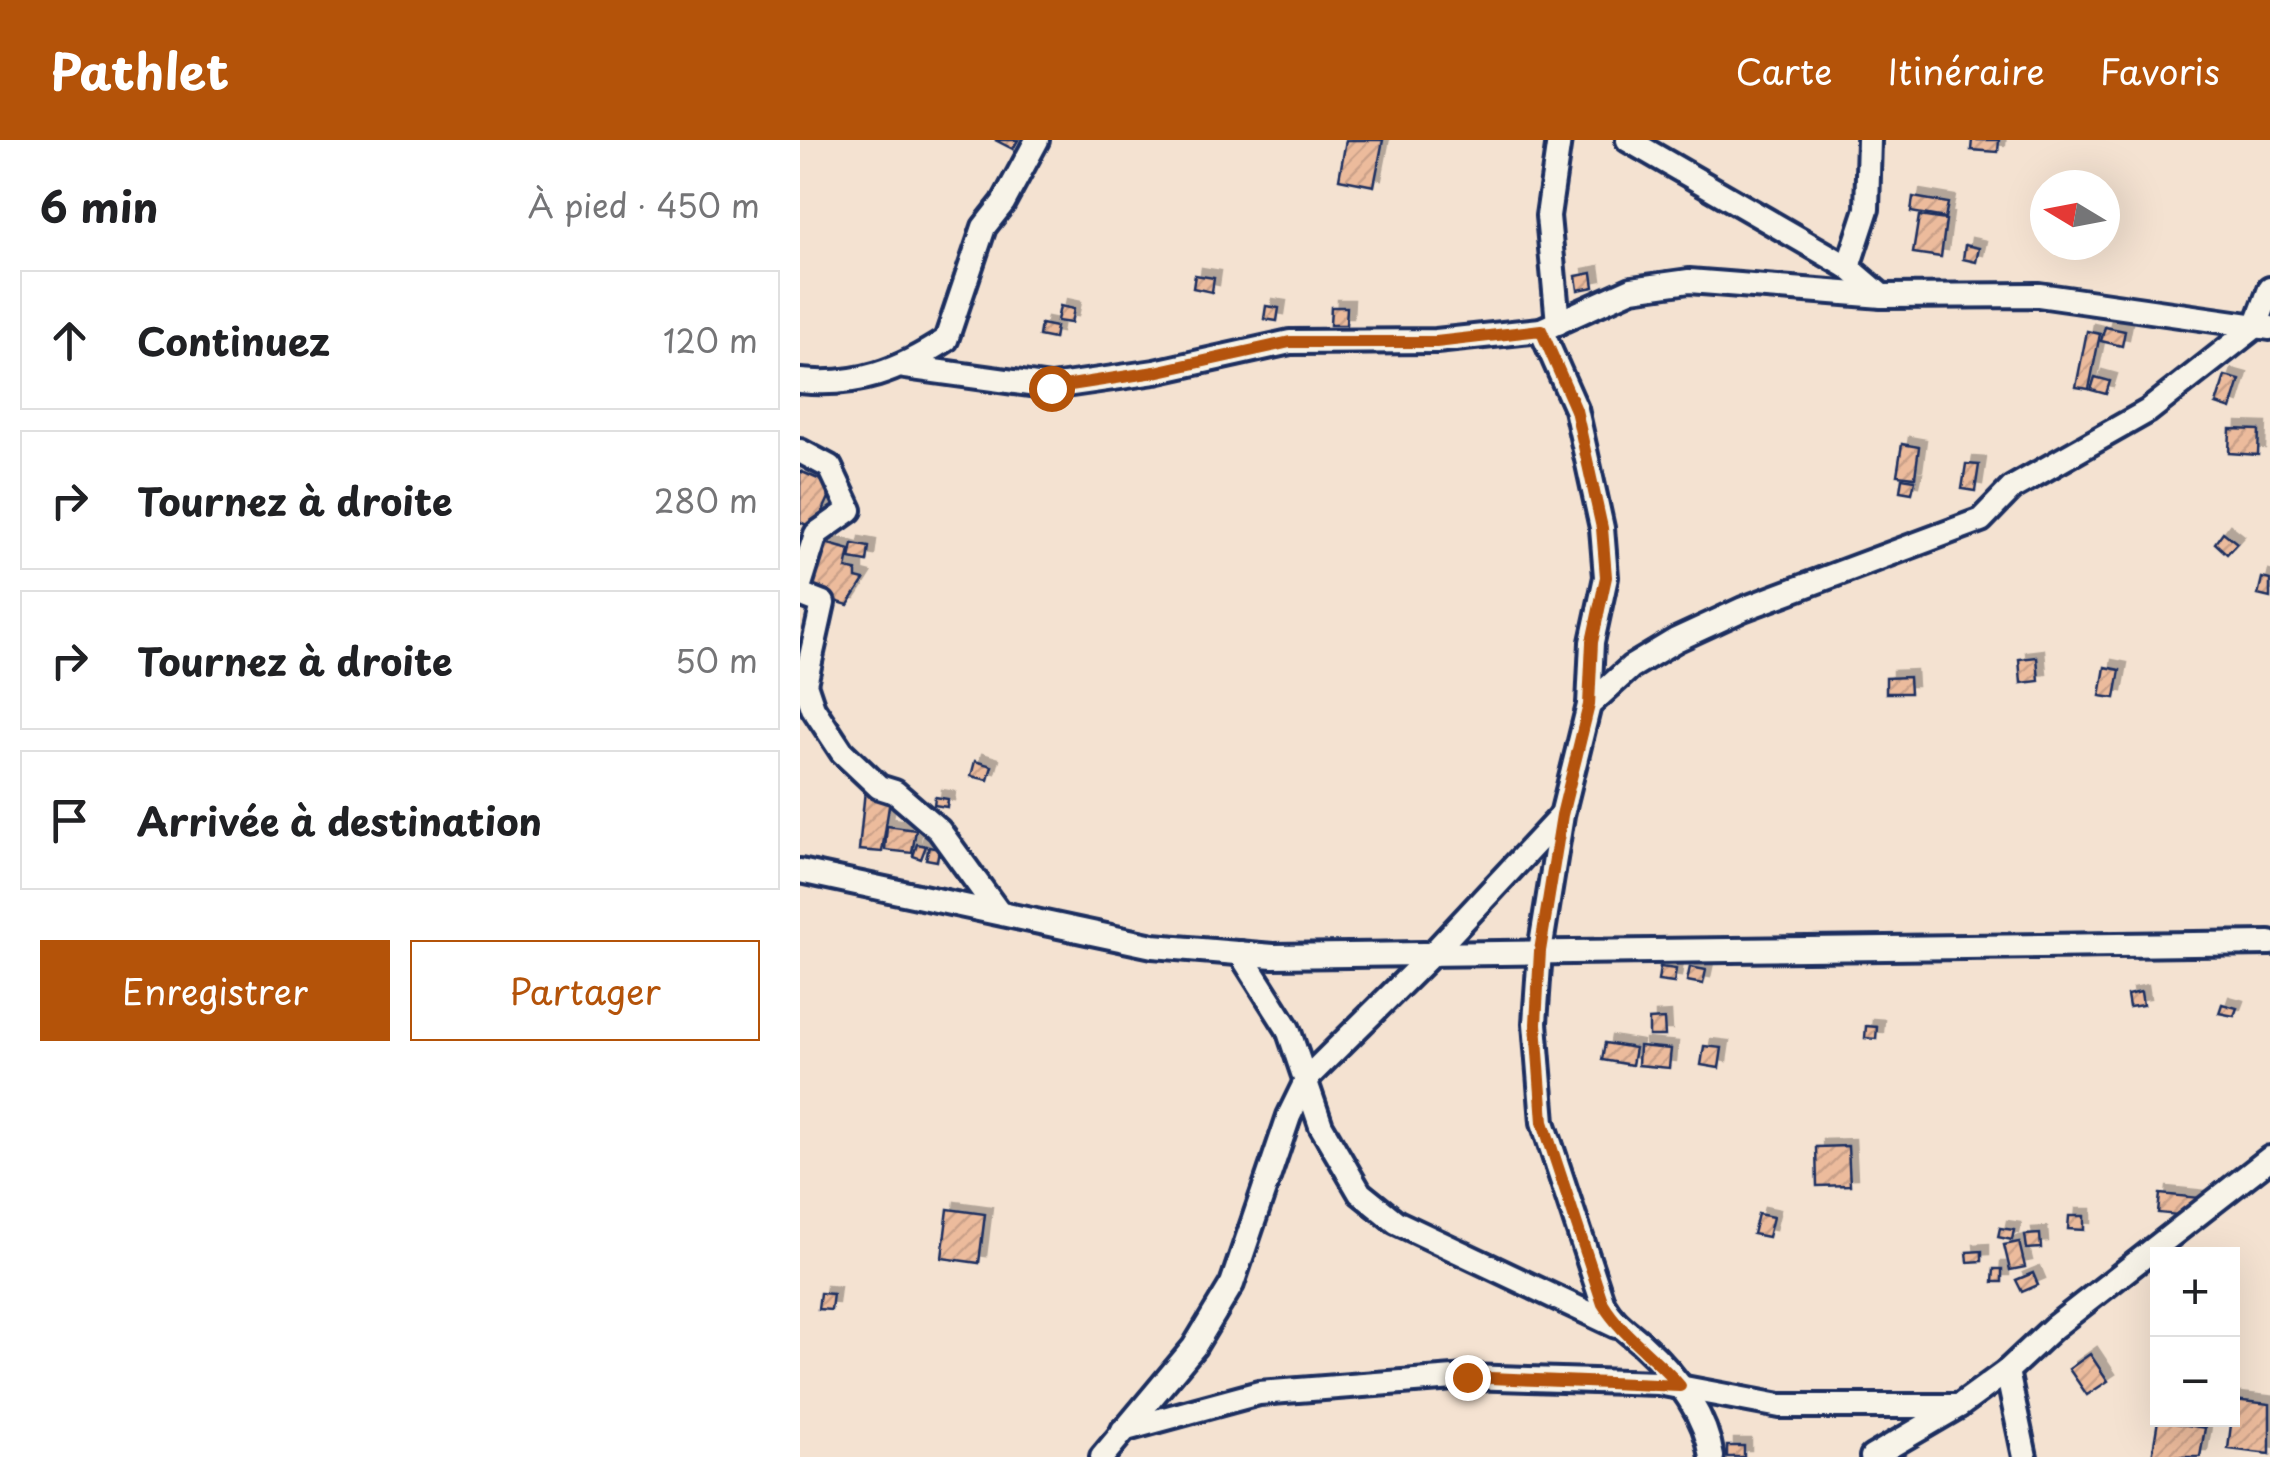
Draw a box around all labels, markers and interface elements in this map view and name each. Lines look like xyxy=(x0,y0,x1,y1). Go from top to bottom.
text: Pathlet xyxy=(50,34,229,106)
text: Carte xyxy=(1736,44,1833,97)
text: Itinéraire xyxy=(1888,44,2045,97)
text: Favoris xyxy=(2100,44,2220,97)
north arrow xyxy=(2030,170,2120,260)
text: 6 min xyxy=(40,174,159,237)
text: À pied · 450 m xyxy=(528,181,760,229)
text: Continuez xyxy=(137,312,330,369)
icon: ahead xyxy=(42,313,97,368)
text: 120 m xyxy=(663,316,758,364)
route start xyxy=(1029,366,1075,412)
text: Tournez à droite xyxy=(137,472,453,529)
icon: right xyxy=(42,473,97,528)
text: 280 m xyxy=(654,476,758,524)
text: Tournez à droite xyxy=(137,632,453,689)
icon: right xyxy=(42,633,97,688)
text: 50 m xyxy=(675,636,758,684)
text: Arrivée à destination xyxy=(137,792,542,849)
icon: arrive xyxy=(42,793,97,848)
button: Enregistrer xyxy=(40,940,390,1041)
button: Partager xyxy=(410,940,760,1041)
map controls xyxy=(2150,1247,2240,1427)
button: + xyxy=(2150,1247,2240,1337)
button: − xyxy=(2150,1337,2240,1427)
route end xyxy=(1445,1355,1491,1401)

